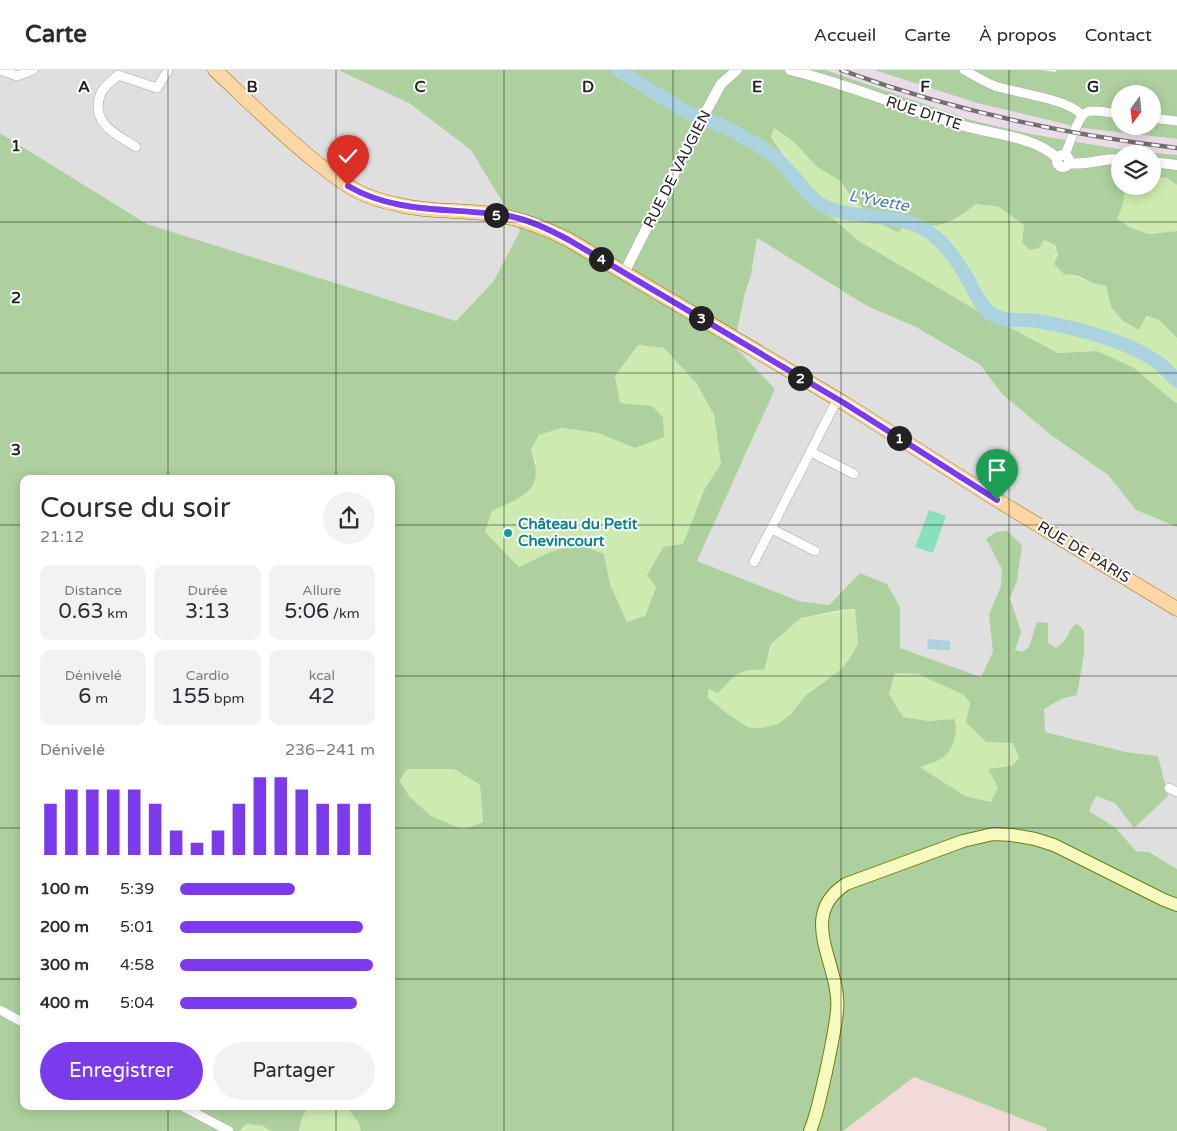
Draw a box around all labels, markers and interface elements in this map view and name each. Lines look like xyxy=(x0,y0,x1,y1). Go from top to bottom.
text: Carte xyxy=(25,20,87,49)
text: Accueil xyxy=(814,24,876,46)
text: Carte xyxy=(904,24,951,46)
text: À propos xyxy=(979,24,1057,46)
text: Contact xyxy=(1085,24,1152,46)
text: A xyxy=(78,77,90,97)
text: B xyxy=(246,77,258,97)
text: C xyxy=(414,77,426,97)
text: D xyxy=(582,77,594,97)
text: E xyxy=(752,77,762,97)
text: F xyxy=(920,77,930,97)
text: G xyxy=(1087,77,1099,97)
north arrow xyxy=(1111,85,1161,135)
map controls xyxy=(1111,85,1161,195)
street label: RUE DITTE xyxy=(884,92,964,134)
street label: RUE DE VAUGIEN xyxy=(640,107,714,231)
pin xyxy=(327,135,369,186)
text: 1 xyxy=(11,136,21,156)
icon: check xyxy=(334,142,362,170)
button: layers xyxy=(1111,145,1161,195)
water label: L'Yvette xyxy=(847,186,912,216)
pin: 5 xyxy=(484,202,508,228)
text: 5 xyxy=(492,207,501,224)
pin: 4 xyxy=(588,246,614,272)
text: 4 xyxy=(597,251,606,268)
text: 2 xyxy=(11,288,21,308)
pin: 3 xyxy=(688,306,714,330)
text: 3 xyxy=(697,310,706,327)
pin: 2 xyxy=(788,366,812,390)
text: 2 xyxy=(796,370,805,387)
pin: 1 xyxy=(886,426,912,450)
text: 1 xyxy=(895,430,904,447)
text: 3 xyxy=(11,440,21,460)
pin xyxy=(976,449,1018,500)
icon: arrive xyxy=(983,456,1011,484)
text: Course du soir xyxy=(40,491,231,525)
button: share xyxy=(323,492,375,544)
place label: Château du Petit Chevincourt xyxy=(518,515,638,550)
street label: RUE DE PARIS xyxy=(1034,517,1134,587)
text: 21:12 xyxy=(40,527,84,547)
marker: Château du Petit Chevincourt xyxy=(502,527,514,539)
text: Distance xyxy=(64,582,122,599)
text: Durée xyxy=(188,582,227,599)
text: Allure xyxy=(302,582,341,599)
text: 0.63 xyxy=(59,599,104,624)
text: 3:13 xyxy=(185,599,230,624)
text: 5:06 xyxy=(284,599,329,624)
text: km xyxy=(104,605,128,622)
text: /km xyxy=(329,605,360,622)
text: Dénivelé xyxy=(65,667,122,684)
text: Cardio xyxy=(186,667,229,684)
text: kcal xyxy=(309,667,335,684)
text: 6 xyxy=(78,684,92,709)
text: 155 xyxy=(171,684,210,709)
text: 42 xyxy=(309,684,335,709)
text: m xyxy=(92,690,108,707)
text: bpm xyxy=(210,690,244,707)
text: Dénivelé xyxy=(40,740,105,760)
text: 236–241 m xyxy=(285,740,375,760)
text: 100 m xyxy=(40,879,89,899)
text: 5:39 xyxy=(120,879,154,899)
text: 200 m xyxy=(40,917,89,937)
text: 5:01 xyxy=(120,917,154,937)
text: 300 m xyxy=(40,955,89,975)
text: 4:58 xyxy=(120,955,154,975)
text: 400 m xyxy=(40,993,89,1013)
text: 5:04 xyxy=(120,993,154,1013)
button: Enregistrer xyxy=(40,1042,203,1100)
button: Partager xyxy=(213,1042,375,1100)

